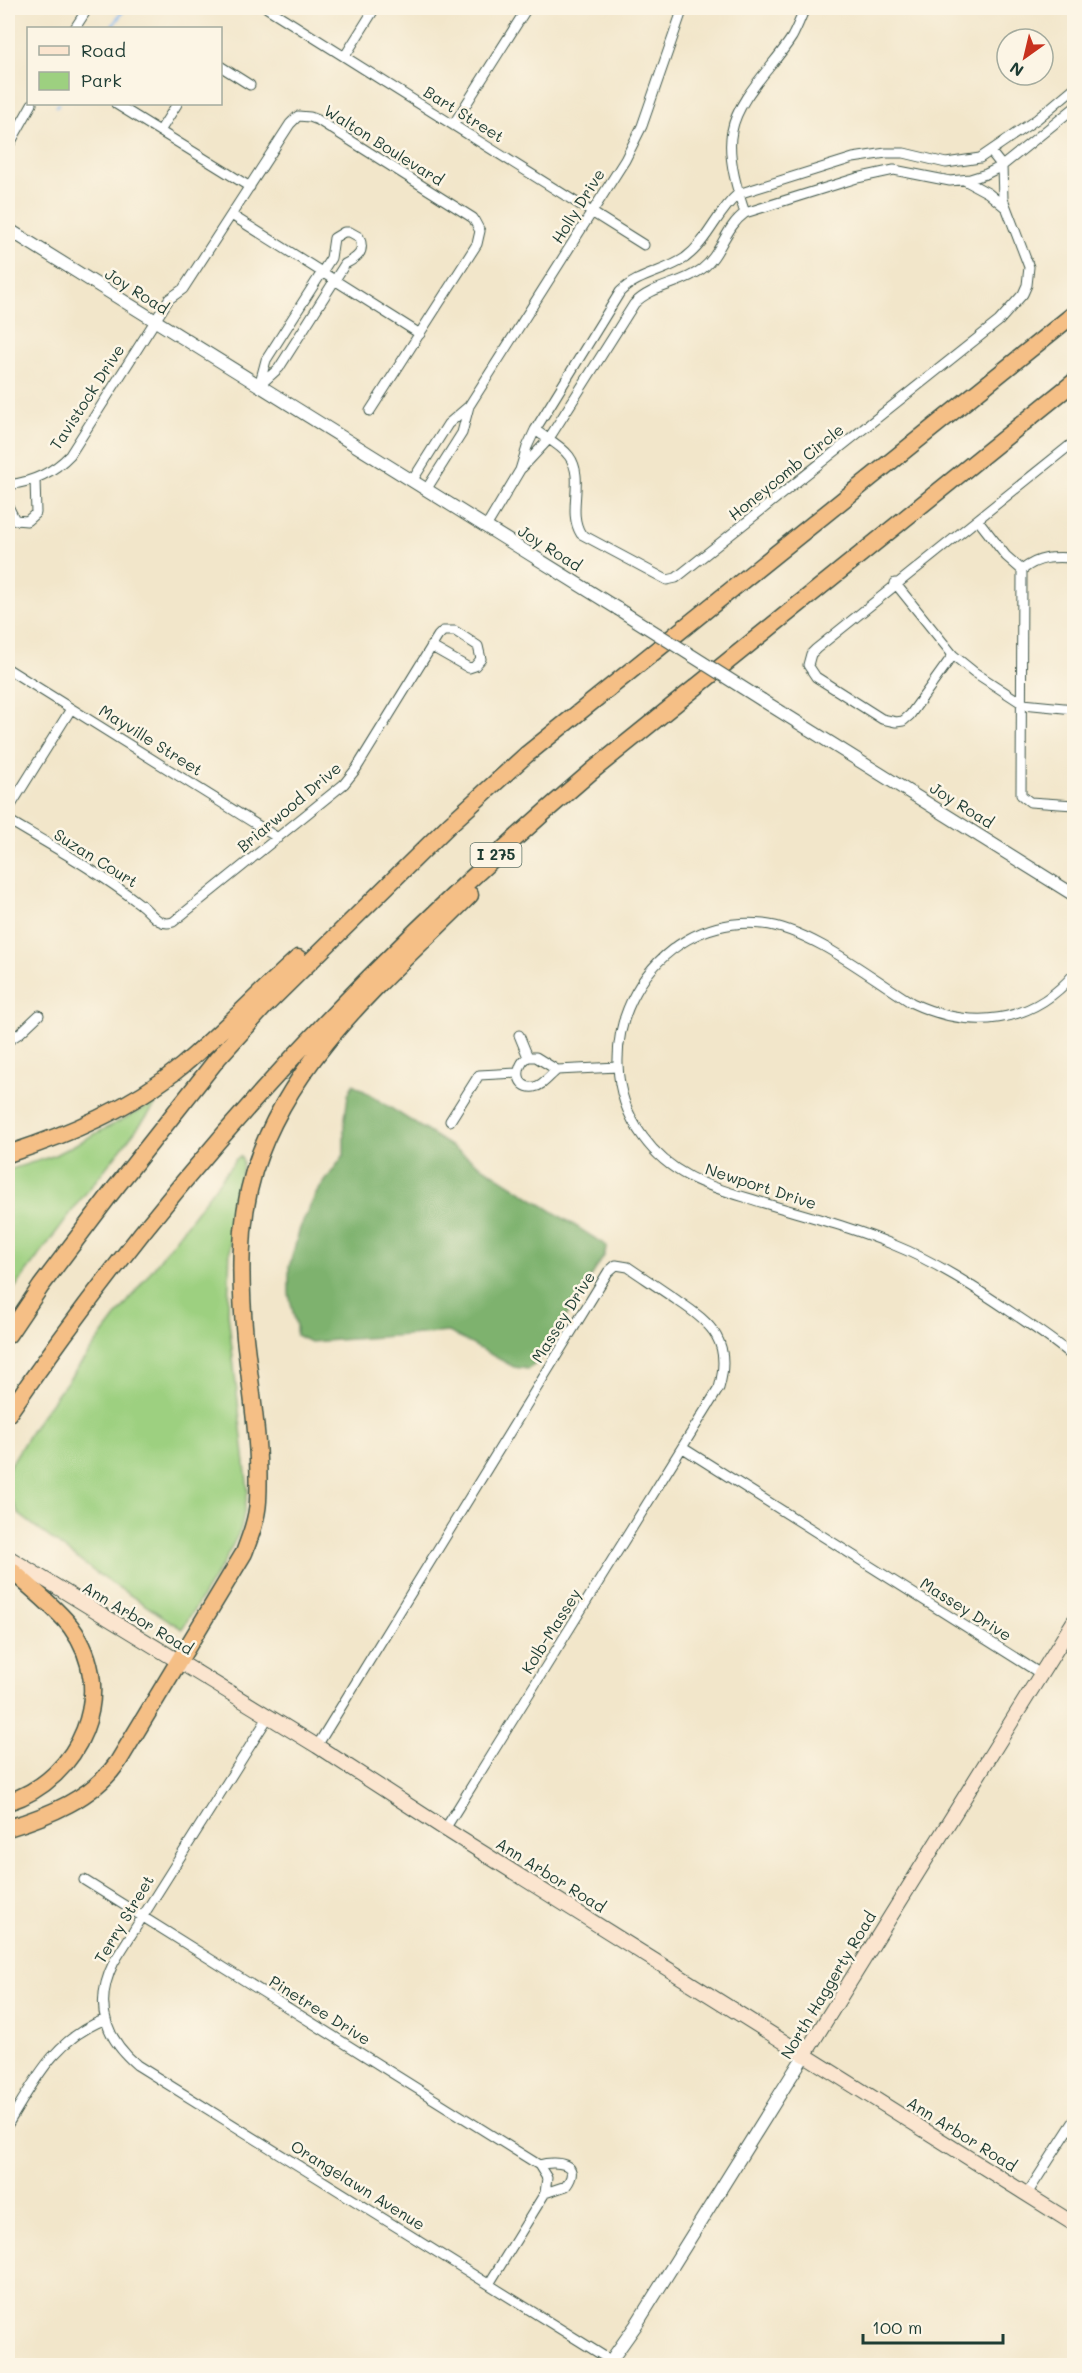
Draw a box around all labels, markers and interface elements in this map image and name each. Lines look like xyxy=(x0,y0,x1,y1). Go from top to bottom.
legend xyxy=(27,27,222,105)
north arrow xyxy=(995,27,1055,87)
text: Road xyxy=(81,38,126,62)
text: N xyxy=(1005,58,1027,82)
text: Park xyxy=(81,68,122,92)
street label: Bart Street xyxy=(420,81,508,147)
street label: Walton Boulevard xyxy=(321,99,448,190)
street label: Holly Drive xyxy=(546,164,609,247)
street label: Joy Road xyxy=(101,263,173,318)
street label: Tavistock Drive xyxy=(45,340,129,454)
street label: Honeycomb Circle xyxy=(724,419,848,525)
street label: Joy Road xyxy=(514,520,586,575)
street label: Mayville Street xyxy=(95,699,207,780)
street label: Briarwood Drive xyxy=(232,757,345,856)
street label: Joy Road xyxy=(926,777,998,832)
street label: Suzan Court xyxy=(50,823,142,892)
road number: I 275 xyxy=(470,843,522,867)
street label: Newport Drive xyxy=(703,1158,820,1213)
street label: Massey Drive xyxy=(526,1267,599,1366)
street label: Massey Drive xyxy=(917,1572,1016,1645)
street label: Ann Arbor Road xyxy=(79,1576,198,1659)
street label: Kolb-Massey xyxy=(516,1584,585,1677)
street label: Ann Arbor Road xyxy=(492,1832,610,1917)
street label: Terry Street xyxy=(89,1871,158,1967)
street label: North Haggerty Road xyxy=(775,1907,880,2062)
street label: Pinetree Drive xyxy=(266,1970,375,2049)
street label: Ann Arbor Road xyxy=(903,2091,1021,2176)
street label: Orangelawn Avenue xyxy=(287,2135,429,2234)
scale bar xyxy=(863,2307,1002,2345)
text: 100 m xyxy=(872,2315,922,2339)

